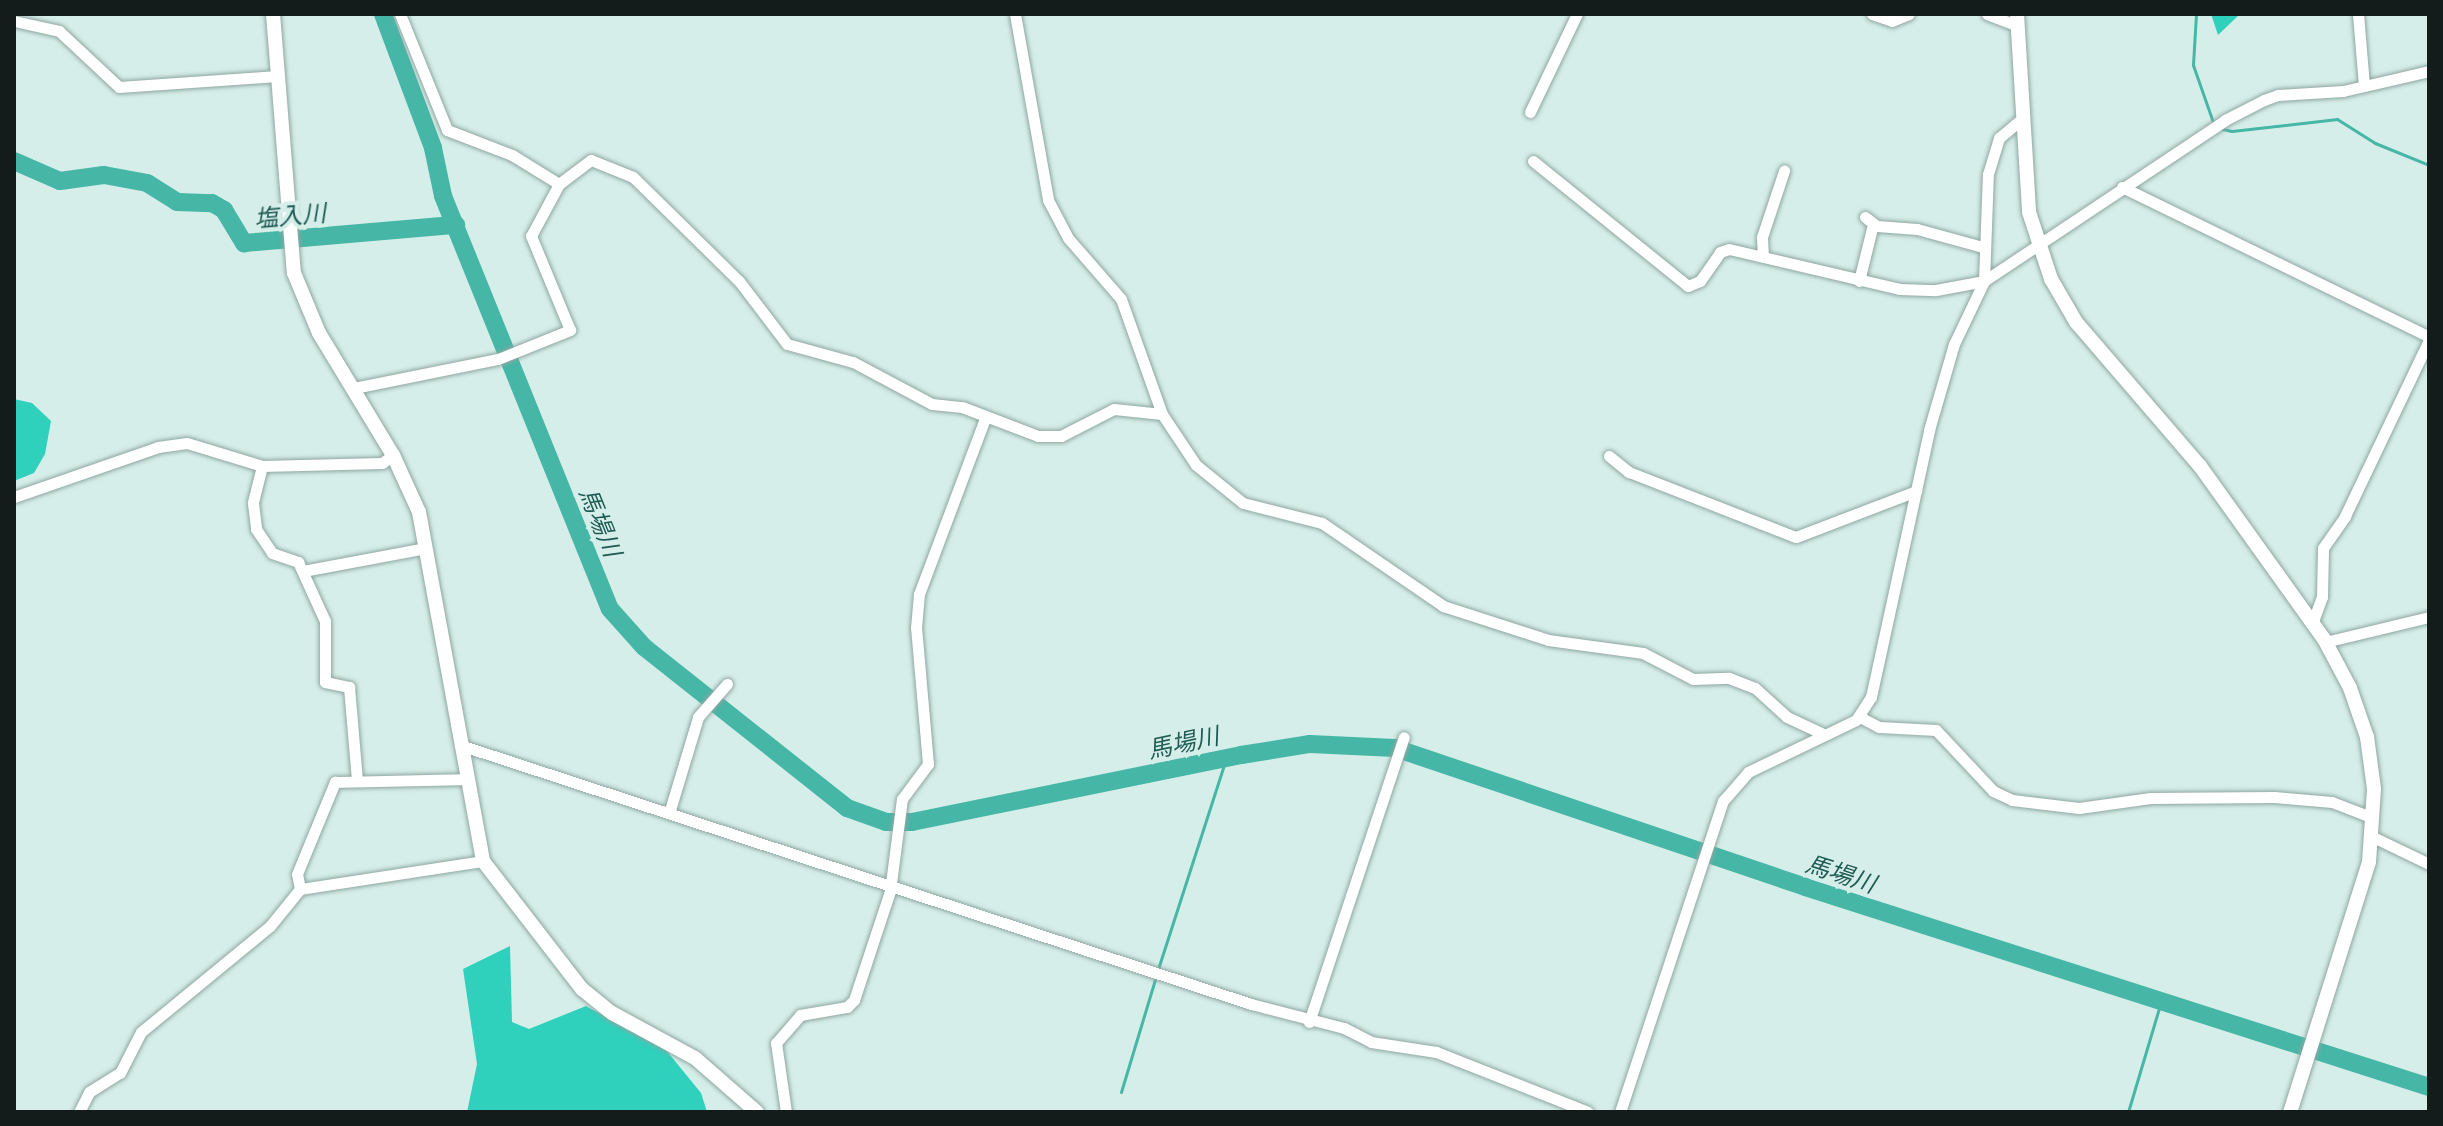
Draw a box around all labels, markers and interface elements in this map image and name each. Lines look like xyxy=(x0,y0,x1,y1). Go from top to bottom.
water label: 塩入川 xyxy=(253,198,327,232)
water label: 馬場川 xyxy=(574,483,628,561)
water label: 馬場川 xyxy=(1145,720,1221,764)
water label: 馬場川 xyxy=(1802,848,1880,898)

